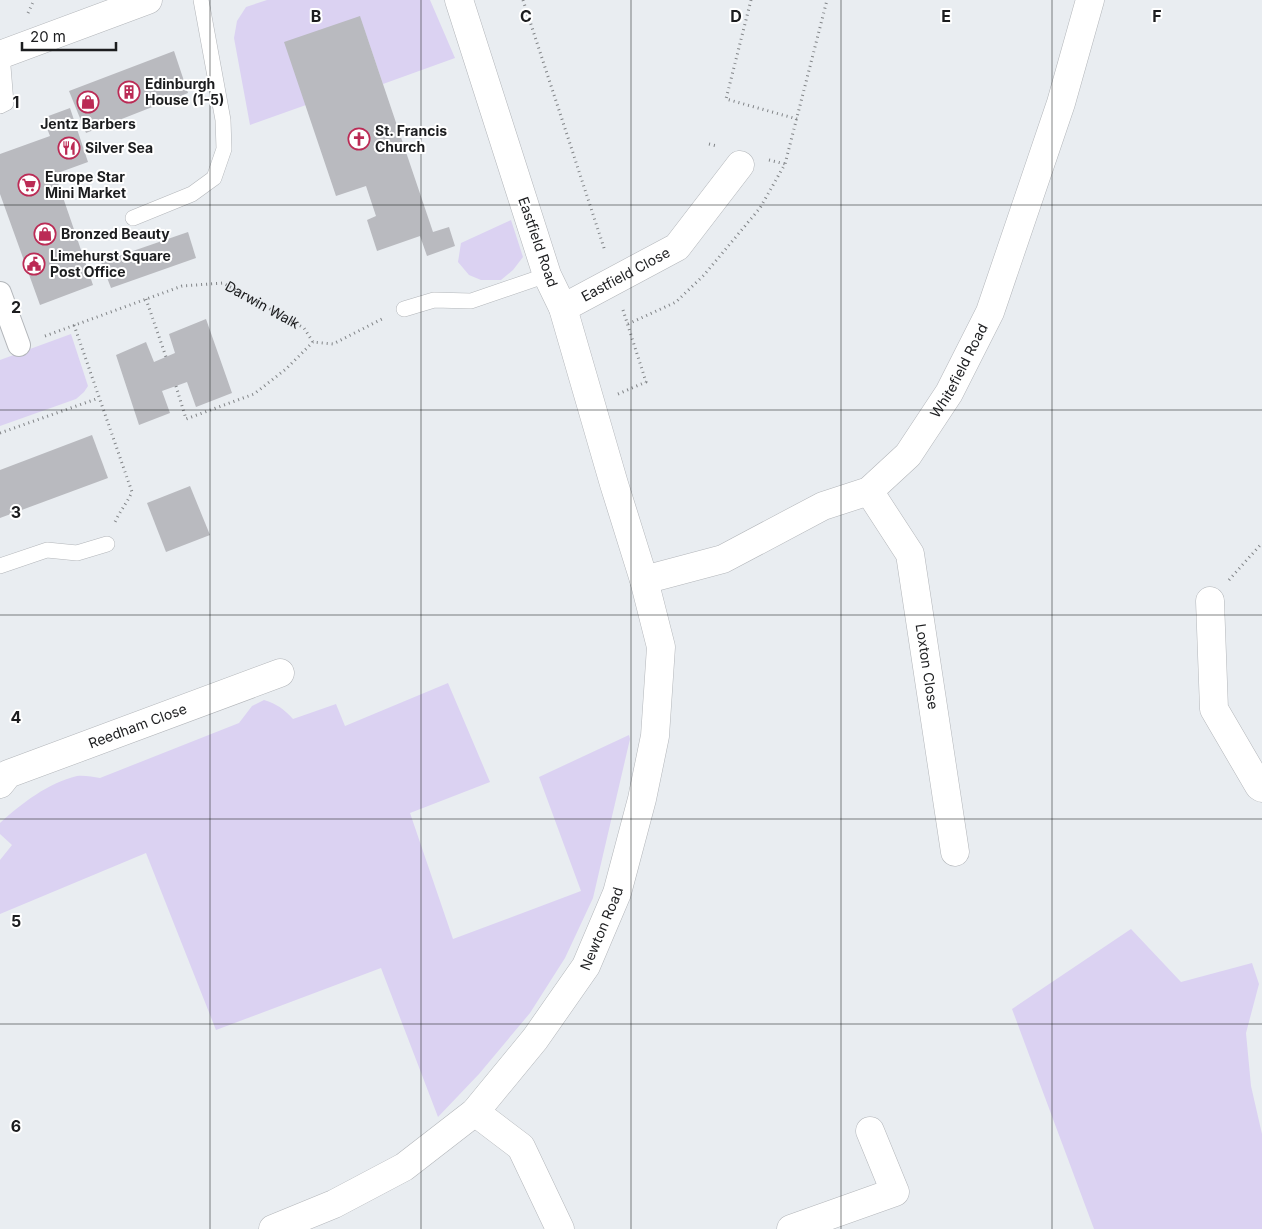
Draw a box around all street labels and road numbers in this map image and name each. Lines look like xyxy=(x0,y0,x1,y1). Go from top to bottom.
street label: Eastfield Road xyxy=(515,194,562,289)
street label: Eastfield Close xyxy=(578,243,673,305)
street label: Darwin Walk xyxy=(222,277,303,332)
street label: Whitefield Road xyxy=(926,321,991,421)
street label: Loxton Close xyxy=(913,622,942,711)
street label: Reedham Close xyxy=(86,699,189,751)
street label: Newton Road xyxy=(576,885,626,973)

